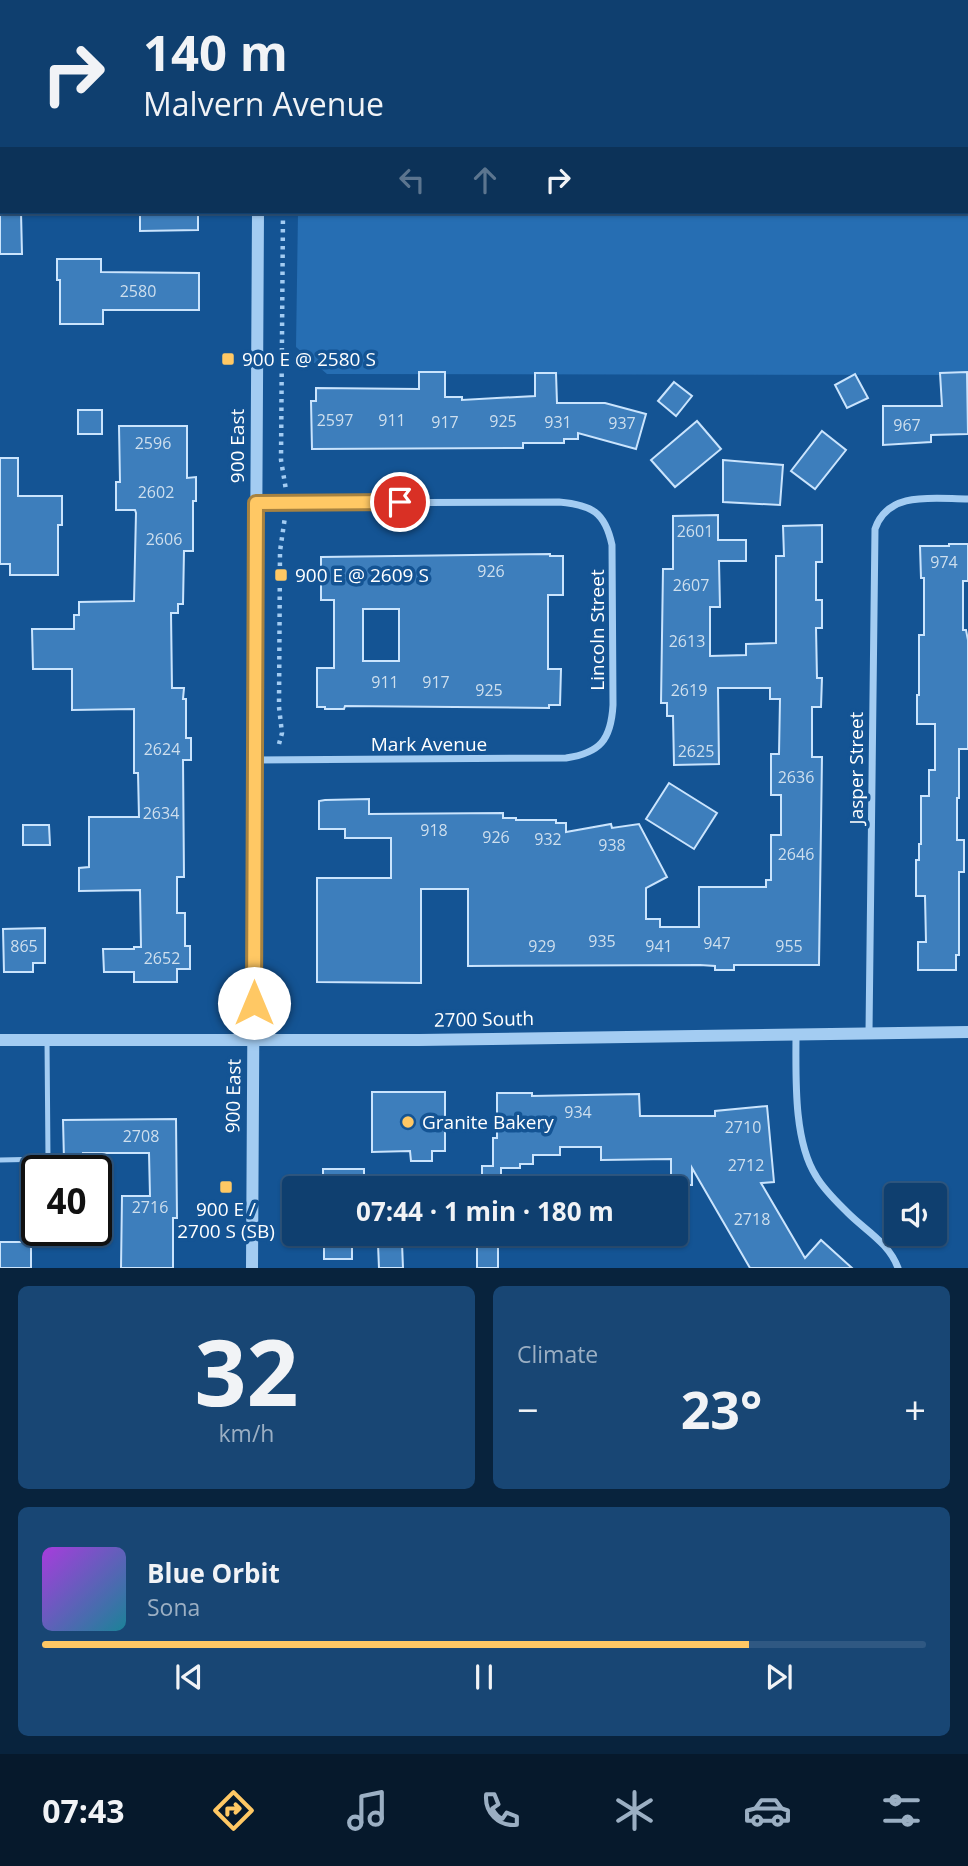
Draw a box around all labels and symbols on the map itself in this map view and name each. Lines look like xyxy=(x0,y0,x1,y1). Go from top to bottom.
house number: 2580 xyxy=(120,280,156,302)
place label: 900 E @ 2580 S xyxy=(242,346,376,372)
marker: 900 E @ 2580 S xyxy=(220,351,236,367)
street label: 900 East xyxy=(224,409,250,483)
house number: 2597 xyxy=(317,409,353,431)
house number: 911 xyxy=(378,409,406,431)
house number: 925 xyxy=(489,410,517,432)
house number: 917 xyxy=(431,411,459,433)
house number: 931 xyxy=(544,411,572,433)
house number: 937 xyxy=(608,412,636,434)
house number: 967 xyxy=(893,414,921,436)
house number: 2596 xyxy=(135,432,171,454)
pin xyxy=(370,472,430,532)
house number: 2602 xyxy=(138,481,174,503)
house number: 2601 xyxy=(677,520,713,542)
house number: 2606 xyxy=(146,528,182,550)
house number: 974 xyxy=(930,551,958,573)
house number: 926 xyxy=(477,560,505,582)
place label: 900 E @ 2609 S xyxy=(295,562,429,588)
marker: 900 E @ 2609 S xyxy=(273,567,289,583)
street label: Lincoln Street xyxy=(584,569,610,691)
house number: 2607 xyxy=(673,574,709,596)
house number: 2613 xyxy=(669,630,705,652)
house number: 911 xyxy=(371,671,399,693)
house number: 917 xyxy=(422,671,450,693)
house number: 925 xyxy=(475,679,503,701)
house number: 2619 xyxy=(671,679,707,701)
street label: Jasper Street xyxy=(843,711,869,826)
street label: Mark Avenue xyxy=(371,731,487,757)
house number: 2624 xyxy=(144,738,180,760)
house number: 2625 xyxy=(678,740,714,762)
house number: 2636 xyxy=(778,766,814,788)
house number: 2634 xyxy=(143,802,179,824)
house number: 918 xyxy=(420,819,448,841)
house number: 926 xyxy=(482,826,510,848)
house number: 932 xyxy=(534,828,562,850)
house number: 938 xyxy=(598,834,626,856)
house number: 2646 xyxy=(778,843,814,865)
house number: 935 xyxy=(588,930,616,952)
house number: 947 xyxy=(703,932,731,954)
house number: 865 xyxy=(10,935,38,957)
house number: 929 xyxy=(528,935,556,957)
house number: 941 xyxy=(645,935,673,957)
house number: 955 xyxy=(775,935,803,957)
house number: 2652 xyxy=(144,947,180,969)
position arrow xyxy=(217,966,291,1040)
street label: 2700 South xyxy=(434,1005,534,1033)
street label: 900 East xyxy=(219,1058,247,1133)
house number: 934 xyxy=(564,1101,592,1123)
place label: Granite Bakery xyxy=(422,1109,554,1135)
marker: Granite Bakery xyxy=(400,1114,416,1130)
house number: 2710 xyxy=(725,1116,761,1138)
house number: 2708 xyxy=(123,1125,159,1147)
house number: 2712 xyxy=(728,1154,764,1176)
speed limit sign: 40 xyxy=(21,1155,112,1246)
marker: 900 E / 2700 S (SB) xyxy=(218,1179,234,1195)
house number: 2716 xyxy=(132,1196,168,1218)
place label: 900 E / 2700 S (SB) xyxy=(177,1196,275,1244)
house number: 2718 xyxy=(734,1208,770,1230)

